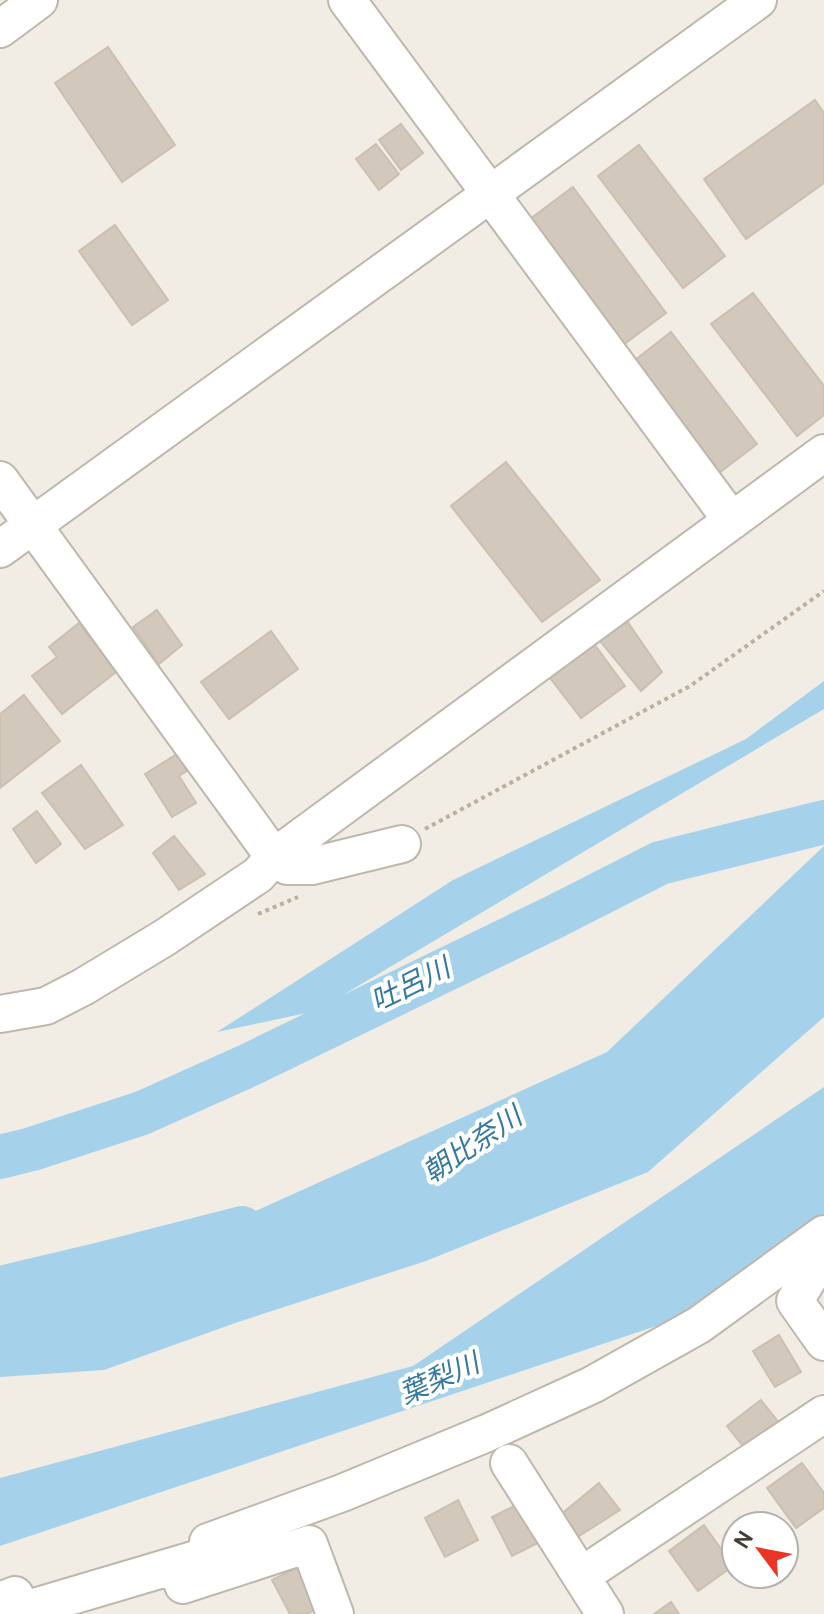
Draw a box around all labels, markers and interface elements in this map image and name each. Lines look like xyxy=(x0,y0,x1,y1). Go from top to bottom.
water label: 吐呂川 xyxy=(365,949,458,1018)
water label: 朝比奈川 xyxy=(416,1097,530,1189)
water label: 葉梨川 xyxy=(394,1344,487,1411)
north arrow xyxy=(720,1510,800,1590)
text: N xyxy=(728,1526,759,1553)

